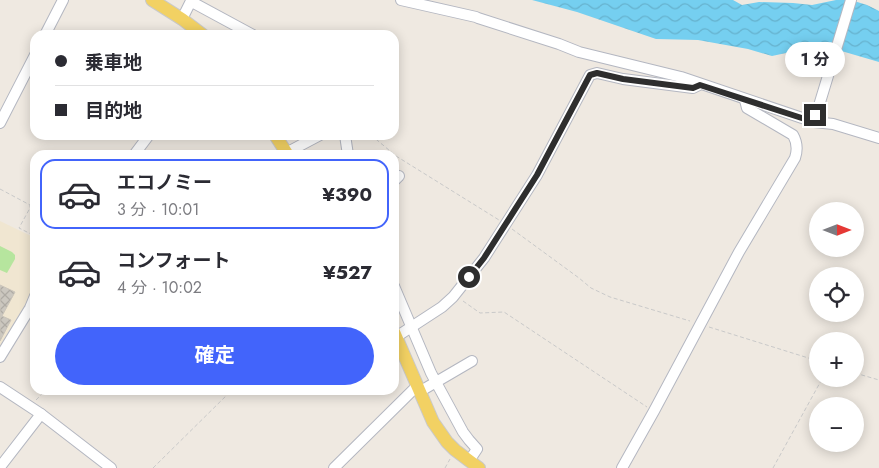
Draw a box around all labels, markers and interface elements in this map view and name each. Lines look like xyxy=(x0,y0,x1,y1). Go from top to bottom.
callout: 1 分 xyxy=(785,42,845,78)
text: 1 分 xyxy=(801,48,829,71)
text: 乗車地 xyxy=(85,49,142,76)
text: 目的地 xyxy=(85,97,142,124)
route end xyxy=(804,104,826,126)
text: エコノミー xyxy=(117,169,212,196)
icon: car xyxy=(57,172,102,217)
text: ¥390 xyxy=(322,181,372,208)
text: 3 分 · 10:01 xyxy=(117,198,199,221)
north arrow xyxy=(809,202,864,258)
map controls xyxy=(809,202,864,452)
text: コンフォート xyxy=(117,247,230,274)
icon: car xyxy=(57,250,102,295)
text: ¥527 xyxy=(323,259,372,286)
route start xyxy=(458,266,480,288)
button: locate xyxy=(809,267,864,322)
text: 4 分 · 10:02 xyxy=(117,276,202,299)
button: 確定 xyxy=(55,327,374,385)
button: + xyxy=(809,332,864,387)
button: − xyxy=(809,397,864,452)

